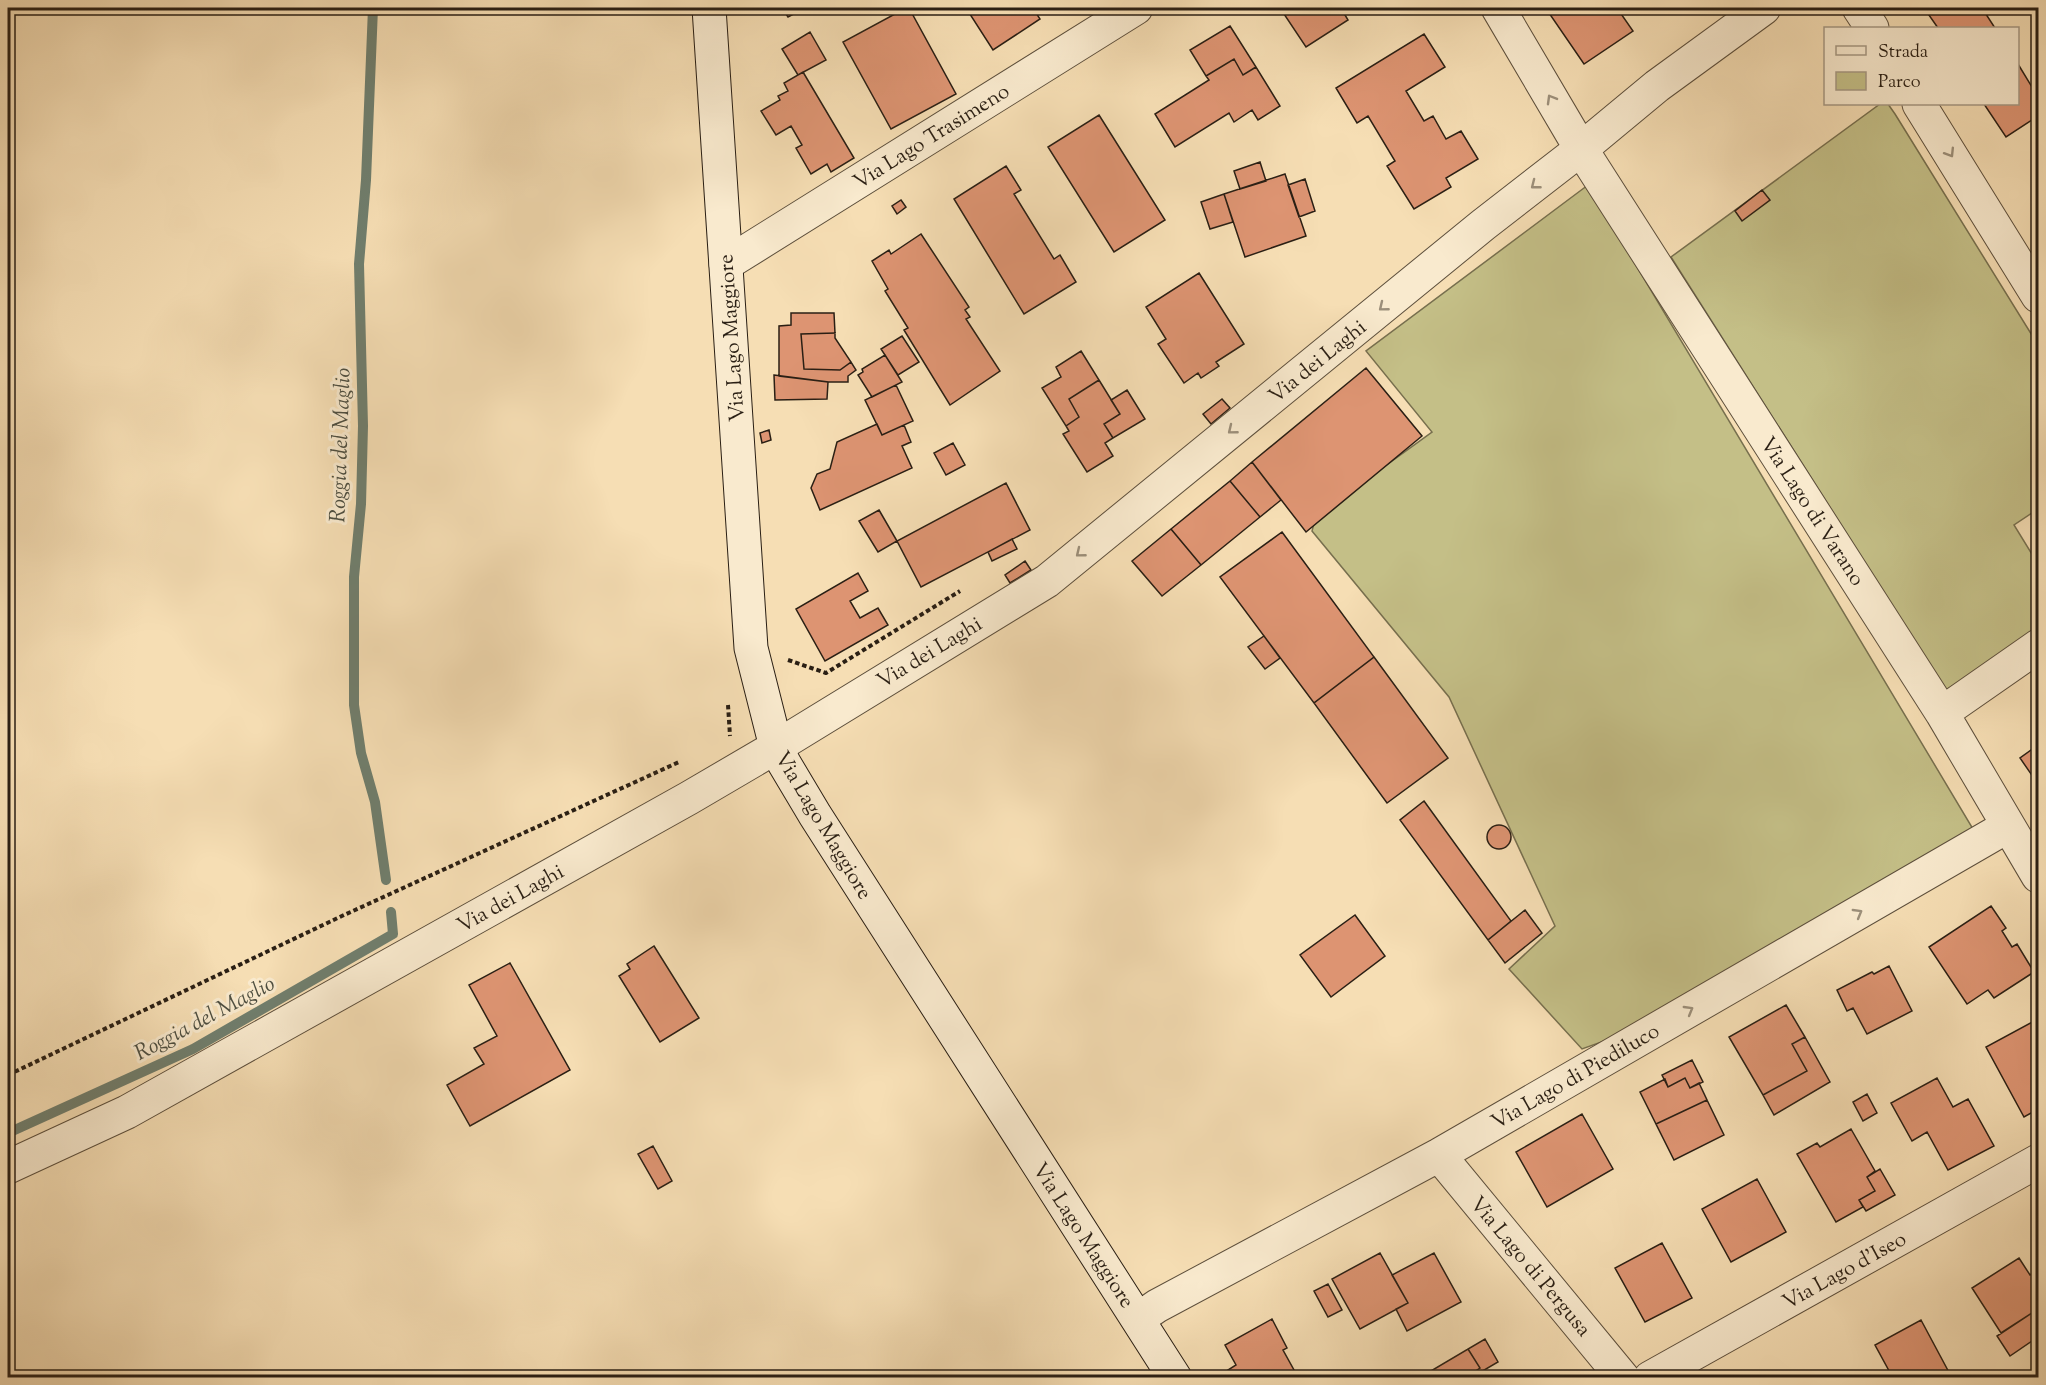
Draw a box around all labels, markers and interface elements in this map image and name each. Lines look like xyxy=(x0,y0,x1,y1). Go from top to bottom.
legend xyxy=(1824,27,2019,105)
text: Strada xyxy=(1878,40,1928,66)
text: Parco xyxy=(1878,70,1921,96)
street label: Via Lago Trasimeno xyxy=(848,77,1016,198)
one-way arrow xyxy=(1547,95,1558,105)
one-way arrow xyxy=(1942,147,1954,157)
one-way arrow xyxy=(1531,178,1542,189)
street label: Via Lago Maggiore xyxy=(712,253,754,423)
one-way arrow xyxy=(1379,300,1390,311)
street label: Via dei Laghi xyxy=(1263,314,1374,411)
water label: Roggia del Maglio xyxy=(323,367,361,523)
one-way arrow xyxy=(1227,423,1238,434)
street label: Via Lago di Varano xyxy=(1752,432,1871,593)
one-way arrow xyxy=(1076,546,1087,557)
street label: Via dei Laghi xyxy=(872,610,988,697)
street label: Via Lago Maggiore xyxy=(766,746,878,906)
street label: Via dei Laghi xyxy=(452,858,570,942)
one-way arrow xyxy=(1852,908,1862,920)
water label: Roggia del Maglio xyxy=(129,969,281,1070)
one-way arrow xyxy=(1683,1006,1693,1018)
street label: Via Lago di Piediluco xyxy=(1486,1017,1666,1138)
street label: Via Lago Maggiore xyxy=(1024,1157,1141,1315)
street label: Via Lago di Pergusa xyxy=(1462,1191,1597,1344)
street label: Via Lago d'Iseo xyxy=(1778,1225,1912,1318)

